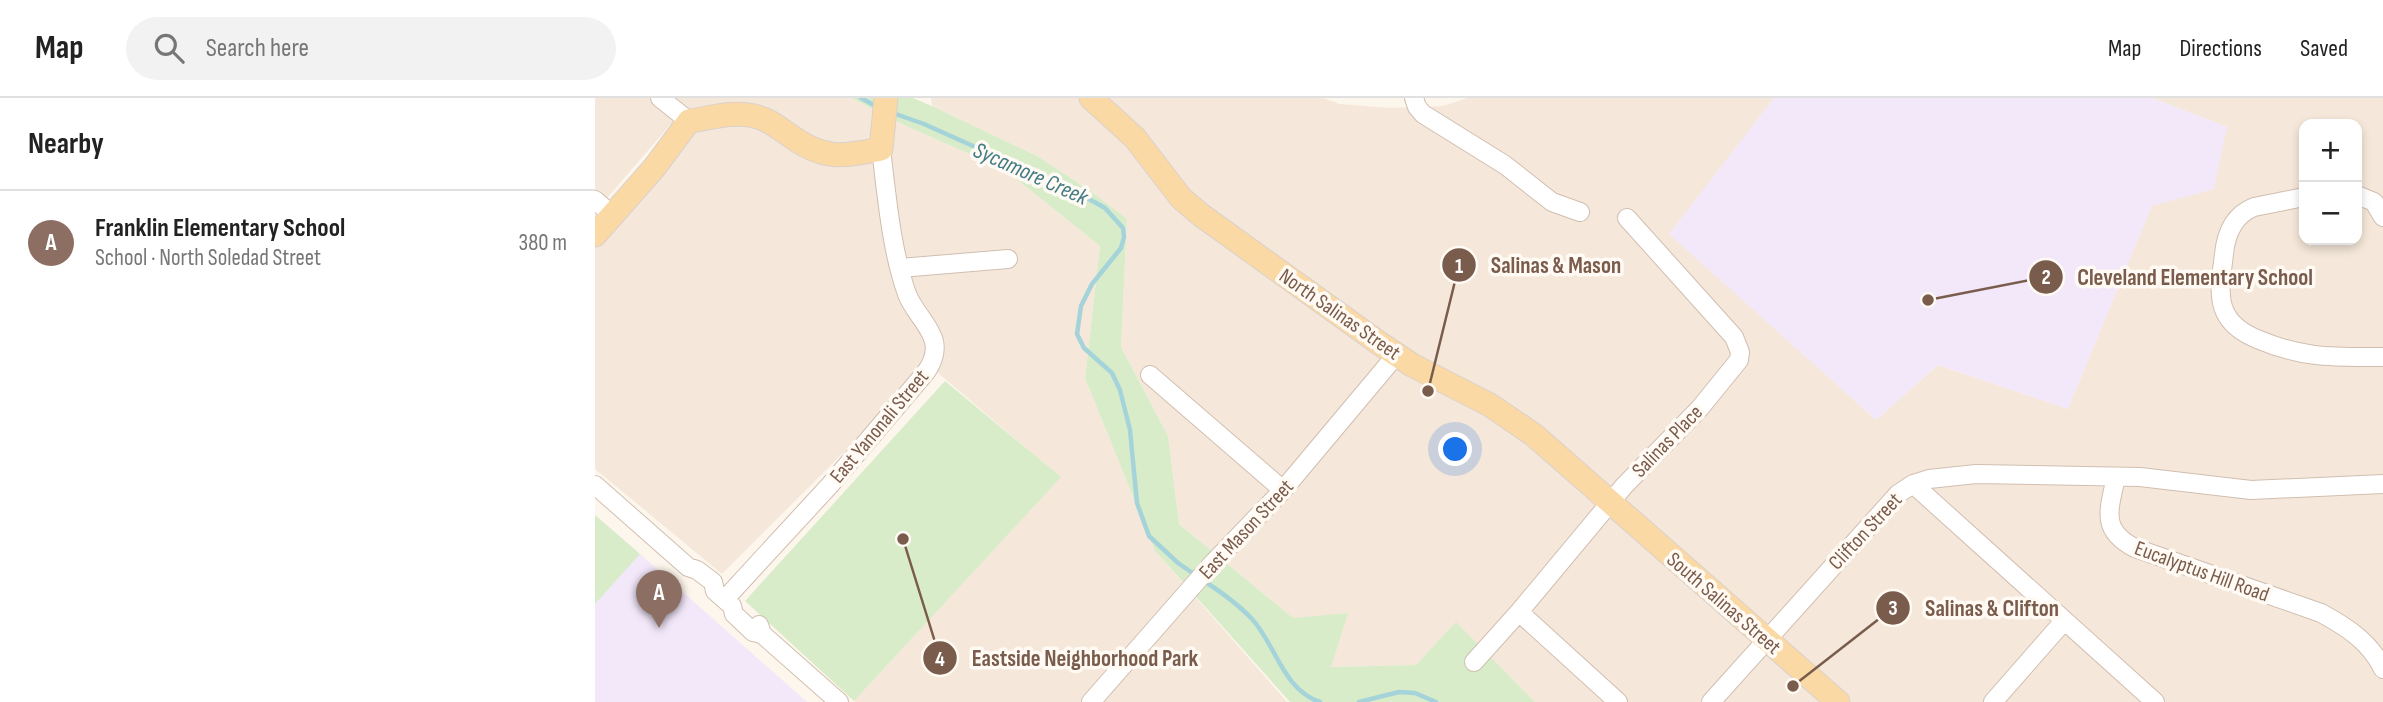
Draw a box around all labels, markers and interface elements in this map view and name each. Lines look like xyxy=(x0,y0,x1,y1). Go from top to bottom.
search box xyxy=(126,17,616,80)
text: Map xyxy=(35,28,84,68)
icon: search xyxy=(150,29,188,67)
text: Search here xyxy=(206,33,309,64)
text: Map xyxy=(2108,34,2141,63)
text: Directions xyxy=(2179,34,2262,63)
text: Saved xyxy=(2300,34,2348,63)
map controls xyxy=(2299,119,2362,245)
button: + xyxy=(2299,119,2362,182)
text: Nearby xyxy=(28,126,104,162)
water label: Sycamore Creek xyxy=(969,136,1093,212)
button: − xyxy=(2299,182,2362,245)
text: Franklin Elementary School xyxy=(95,213,345,244)
text: A xyxy=(46,229,56,257)
text: 380 m xyxy=(519,229,567,257)
callout: Salinas & Mason xyxy=(1442,243,1635,287)
text: School · North Soledad Street xyxy=(95,244,321,272)
text: Salinas & Mason xyxy=(1491,252,1621,280)
text: 1 xyxy=(1455,254,1463,279)
callout: Cleveland Elementary School xyxy=(2029,255,2327,299)
street label: North Salinas Street xyxy=(1274,263,1405,365)
text: Cleveland Elementary School xyxy=(2077,264,2313,292)
text: 2 xyxy=(2041,265,2051,290)
street label: East Yanonali Street xyxy=(825,365,934,488)
street label: Salinas Place xyxy=(1627,400,1708,483)
your location xyxy=(1438,432,1472,466)
street label: East Mason Street xyxy=(1194,474,1299,584)
street label: Clifton Street xyxy=(1823,488,1907,575)
street label: Eucalyptus Hill Road xyxy=(2131,536,2272,607)
street label: South Salinas Street xyxy=(1662,547,1786,660)
pin: A xyxy=(636,570,682,628)
callout: Salinas & Clifton xyxy=(1876,586,2073,630)
text: Salinas & Clifton xyxy=(1925,595,2059,623)
text: 3 xyxy=(1888,596,1898,621)
callout: Eastside Neighborhood Park xyxy=(923,636,1212,680)
text: Eastside Neighborhood Park xyxy=(972,645,1199,673)
text: 4 xyxy=(935,647,945,672)

